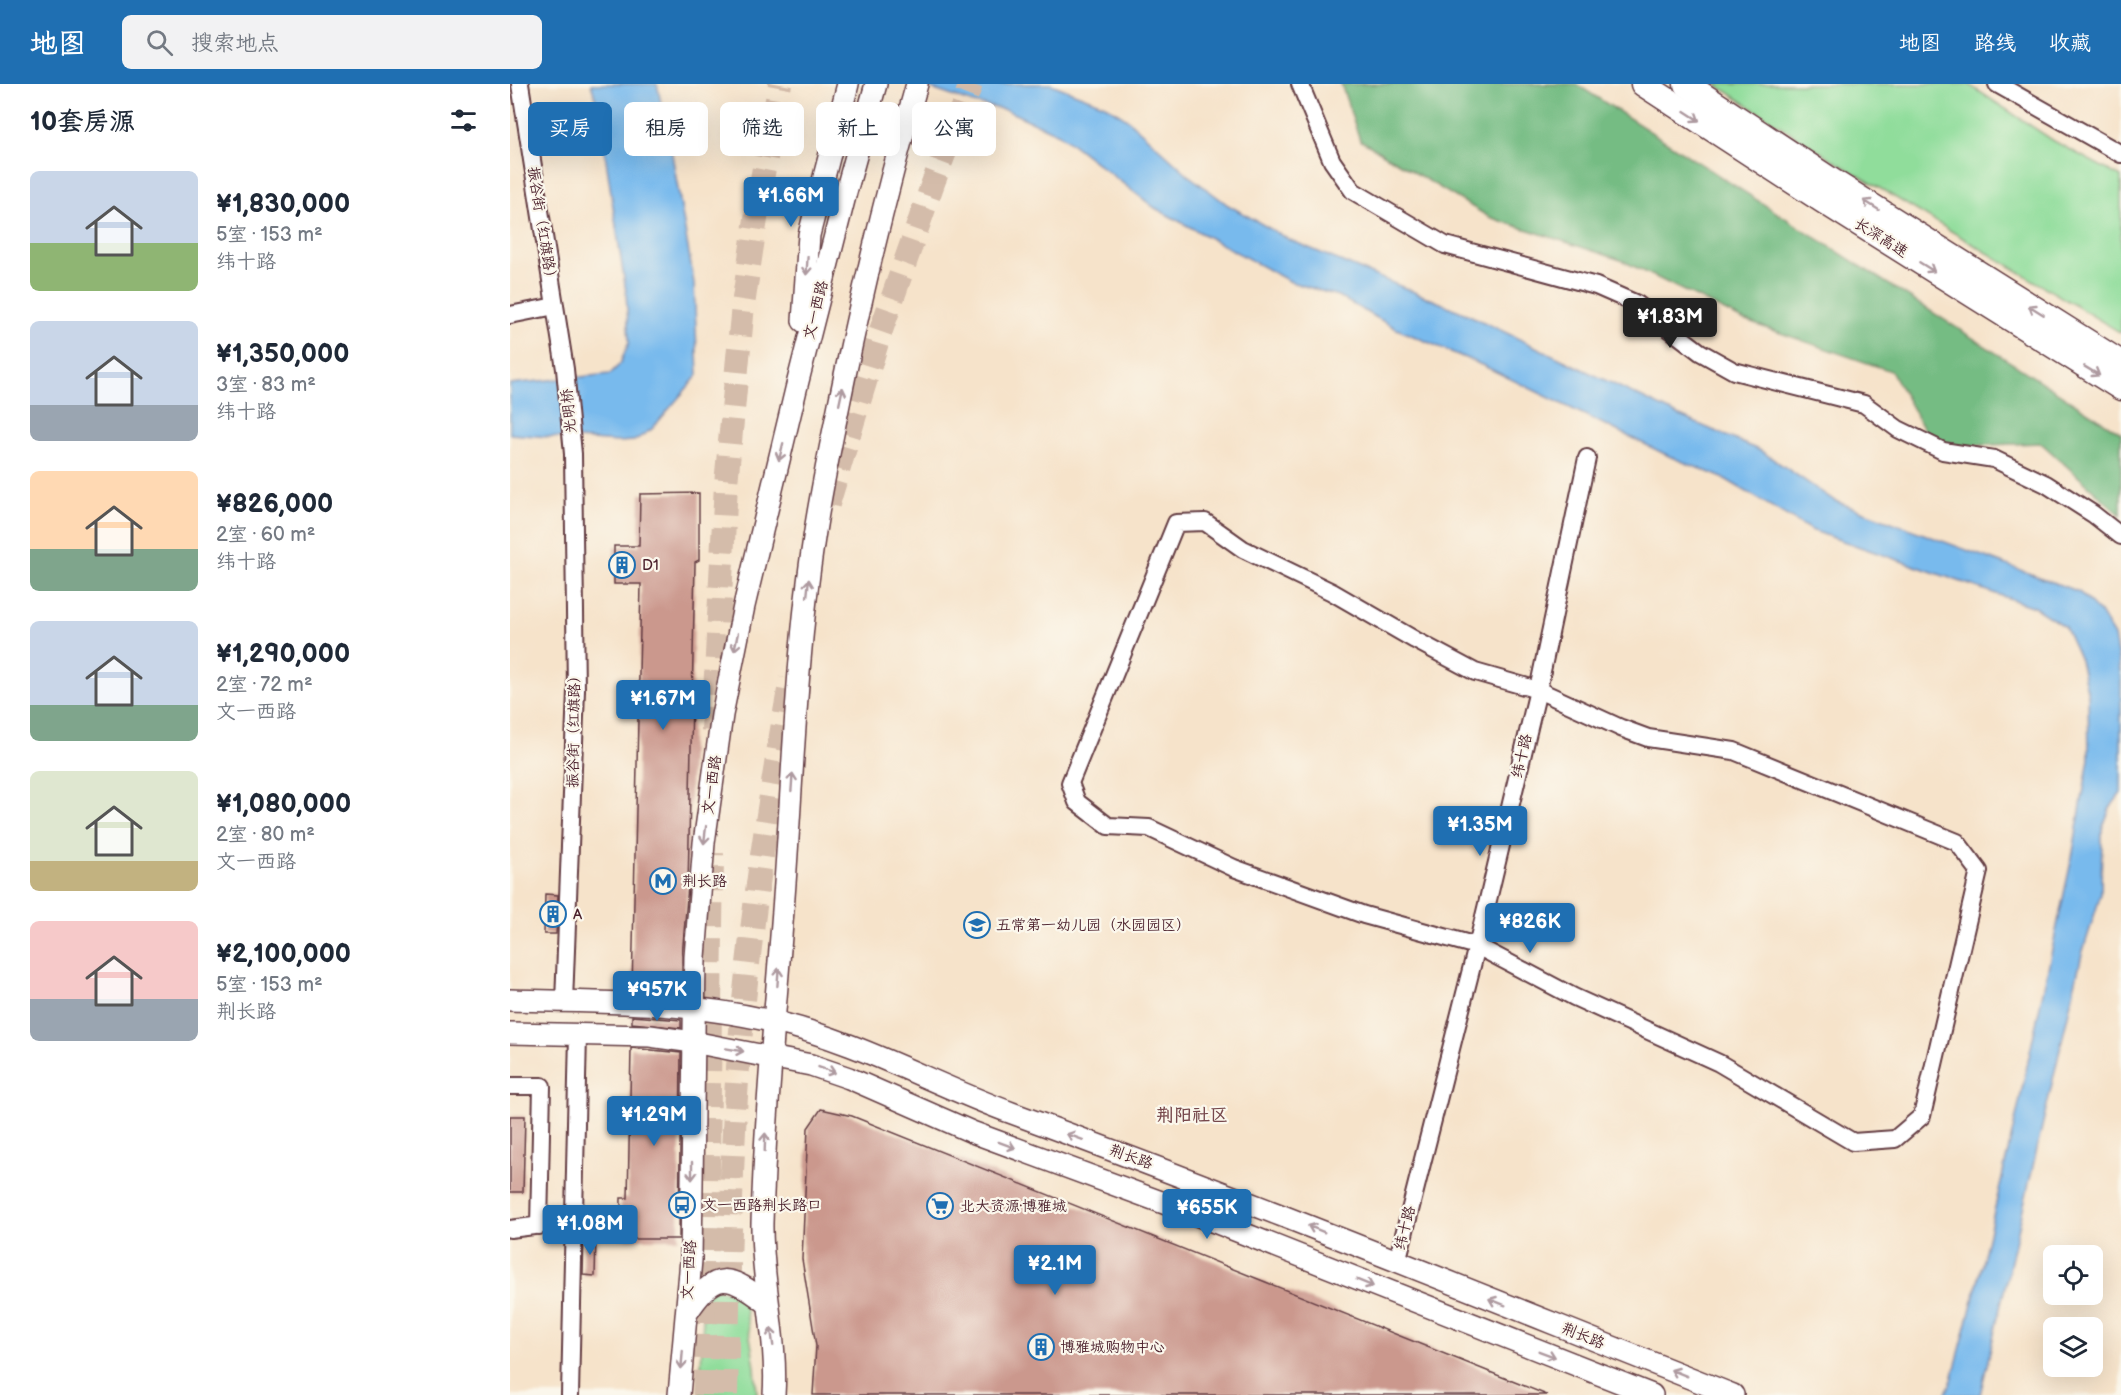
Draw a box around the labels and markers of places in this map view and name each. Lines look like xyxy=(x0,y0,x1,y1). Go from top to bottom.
pin: ¥1.66M xyxy=(742,177,840,228)
pin: ¥1.83M xyxy=(1621,298,1719,349)
building icon: D1 xyxy=(607,550,637,580)
place label: D1 xyxy=(642,556,659,575)
pin: ¥1.67M xyxy=(614,680,712,731)
pin: ¥1.35M xyxy=(1431,806,1529,857)
metro station icon: 荆长路 xyxy=(648,866,678,896)
place label: 荆长路 xyxy=(682,872,727,891)
building icon: A xyxy=(538,899,568,929)
pin: ¥826K xyxy=(1488,903,1572,954)
place label: A xyxy=(573,905,583,924)
school or university icon: 五常第一幼儿园（水园园区） xyxy=(962,910,992,940)
place label: 五常第一幼儿园（水园园区） xyxy=(996,916,1191,935)
pin: ¥957K xyxy=(615,971,699,1022)
pin: ¥1.29M xyxy=(605,1096,703,1147)
pin: ¥655K xyxy=(1165,1189,1249,1240)
bus stop icon: 文一西路荆长路口 xyxy=(667,1190,697,1220)
supermarket icon: 北大资源·博雅城 xyxy=(925,1191,955,1221)
place label: 文一西路荆长路口 xyxy=(702,1196,822,1215)
place label: 北大资源·博雅城 xyxy=(960,1197,1067,1216)
pin: ¥1.08M xyxy=(541,1205,639,1256)
pin: ¥2.1M xyxy=(1013,1245,1097,1296)
building icon: 博雅城购物中心 xyxy=(1026,1332,1056,1362)
place label: 博雅城购物中心 xyxy=(1060,1338,1165,1357)

